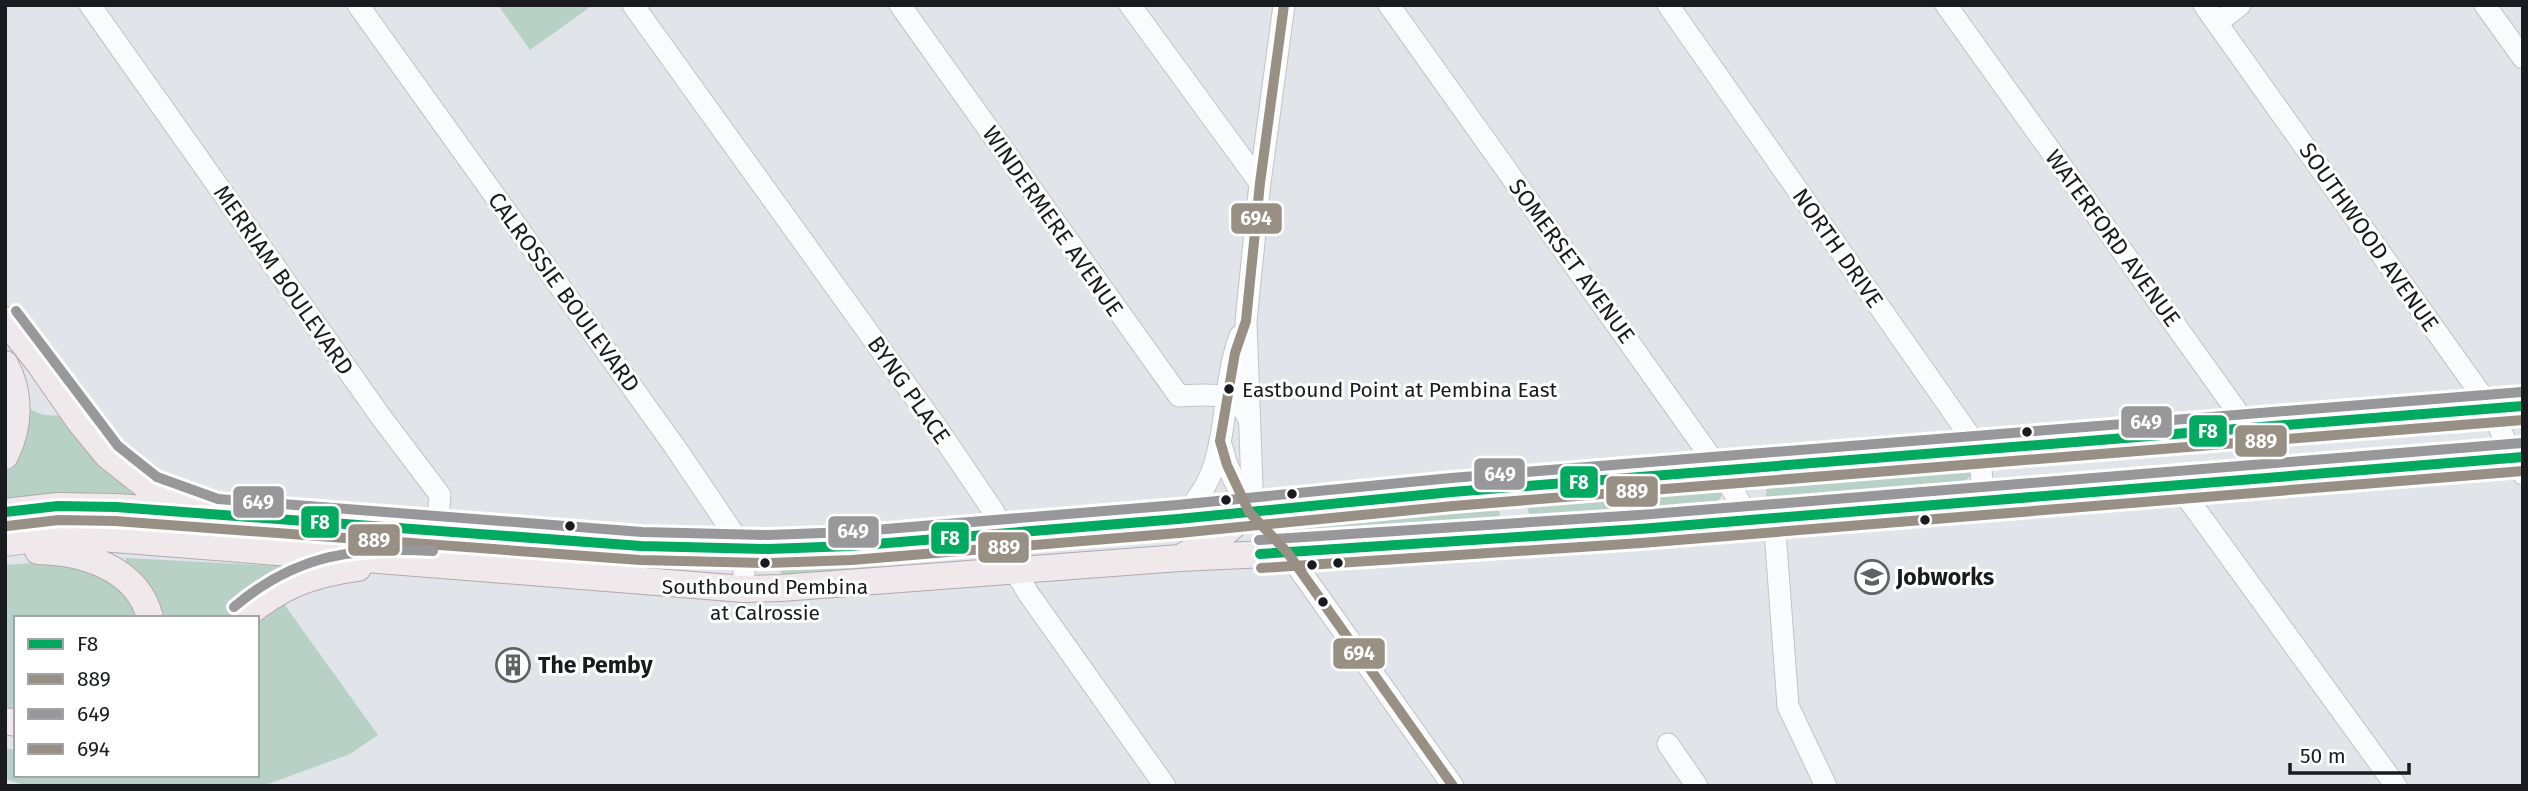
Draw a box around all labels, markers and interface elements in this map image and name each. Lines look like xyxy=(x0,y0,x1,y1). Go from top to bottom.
street label: WINDERMERE AVENUE xyxy=(977,120,1129,322)
street label: SOUTHWOOD AVENUE xyxy=(2293,137,2445,337)
street label: WATERFORD AVENUE xyxy=(2039,144,2187,332)
street label: SOMERSET AVENUE xyxy=(1503,173,1641,349)
street label: MERRIAM BOULEVARD xyxy=(208,180,360,380)
street label: NORTH DRIVE xyxy=(1787,183,1889,313)
street label: CALROSSIE BOULEVARD xyxy=(482,187,646,397)
line badge: 694 xyxy=(1230,202,1283,235)
text: 694 xyxy=(1240,207,1272,230)
street label: BYNG PLACE xyxy=(862,331,956,449)
place label: Eastbound Point at Pembina East xyxy=(1242,377,1557,403)
marker: Eastbound Point at Pembina East xyxy=(1222,382,1236,396)
line badge: 649 xyxy=(2120,405,2173,439)
text: 649 xyxy=(2130,411,2162,434)
line badge: F8 xyxy=(2188,414,2228,448)
text: F8 xyxy=(2198,420,2218,443)
line badge: 889 xyxy=(2234,424,2288,458)
unlabelled marker xyxy=(2020,425,2034,439)
text: 889 xyxy=(2245,430,2278,453)
line badge: 649 xyxy=(1473,457,1526,491)
text: 649 xyxy=(1484,463,1516,486)
line badge: F8 xyxy=(1559,465,1599,499)
text: F8 xyxy=(1569,471,1589,494)
line badge: 889 xyxy=(1605,475,1659,508)
text: 889 xyxy=(1616,480,1649,503)
line badge: 649 xyxy=(232,485,285,519)
unlabelled marker xyxy=(1285,487,1299,501)
text: 649 xyxy=(242,491,274,514)
unlabelled marker xyxy=(1219,493,1233,507)
line badge: F8 xyxy=(300,505,340,539)
text: F8 xyxy=(310,511,330,534)
unlabelled marker xyxy=(1918,513,1932,527)
line badge: 649 xyxy=(827,515,880,549)
unlabelled marker xyxy=(563,519,577,533)
text: 649 xyxy=(837,520,869,543)
line badge: F8 xyxy=(930,521,970,555)
line badge: 889 xyxy=(347,523,401,557)
text: F8 xyxy=(940,527,960,550)
text: 889 xyxy=(358,529,391,552)
line badge: 889 xyxy=(977,531,1030,564)
text: 889 xyxy=(988,536,1021,559)
marker: Southbound Pembina at Calrossie xyxy=(758,556,772,570)
unlabelled marker xyxy=(1331,556,1345,570)
unlabelled marker xyxy=(1305,558,1319,572)
school or university icon: Jobworks xyxy=(1853,558,1891,596)
place label: Jobworks xyxy=(1895,563,1994,591)
place label: Southbound Pembina at Calrossie xyxy=(662,574,868,626)
unlabelled marker xyxy=(1316,595,1330,609)
legend xyxy=(14,616,259,777)
text: F8 xyxy=(77,631,98,657)
line badge: 694 xyxy=(1332,637,1386,670)
text: 694 xyxy=(1343,642,1375,665)
building icon: The Pemby xyxy=(494,646,532,684)
place label: The Pemby xyxy=(538,651,654,679)
text: 889 xyxy=(77,666,111,692)
text: 649 xyxy=(77,701,110,727)
scale bar xyxy=(2290,732,2409,776)
text: 694 xyxy=(77,736,110,762)
text: 50 m xyxy=(2300,743,2346,769)

